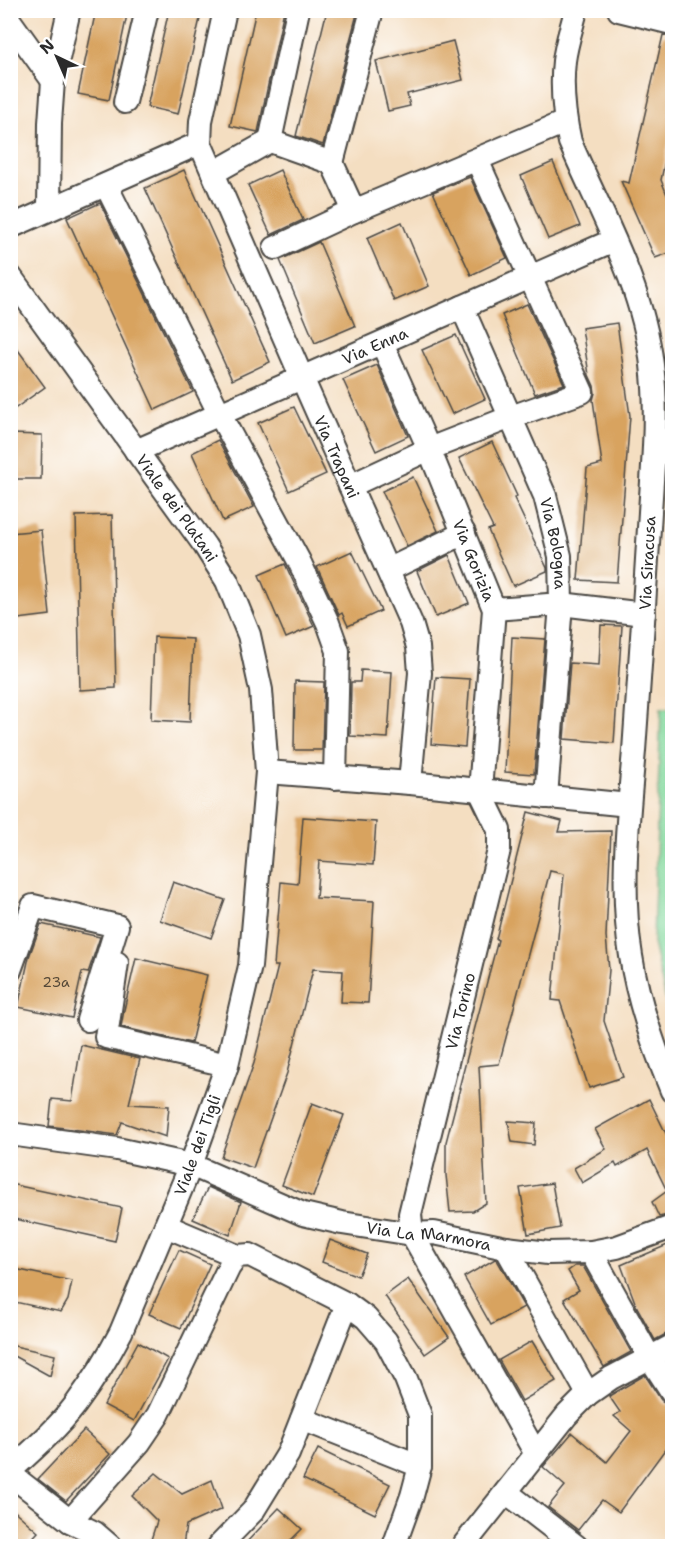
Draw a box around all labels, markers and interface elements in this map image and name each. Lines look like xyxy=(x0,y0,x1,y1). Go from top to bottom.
north arrow xyxy=(27,27,87,87)
text: N xyxy=(35,35,59,59)
street label: Via Enna xyxy=(339,322,411,370)
street label: Via Trapani xyxy=(309,412,364,502)
street label: Viale dei Platani xyxy=(131,450,222,566)
street label: Via Bologna xyxy=(535,495,571,590)
street label: Via Siracusa xyxy=(635,515,660,611)
street label: Via Gorizia xyxy=(448,516,500,605)
street label: Via Torino xyxy=(441,970,480,1052)
house number: 23a xyxy=(42,973,70,991)
street label: Viale dei Tigli xyxy=(169,1092,225,1199)
street label: Via La Marmora xyxy=(365,1217,493,1256)

